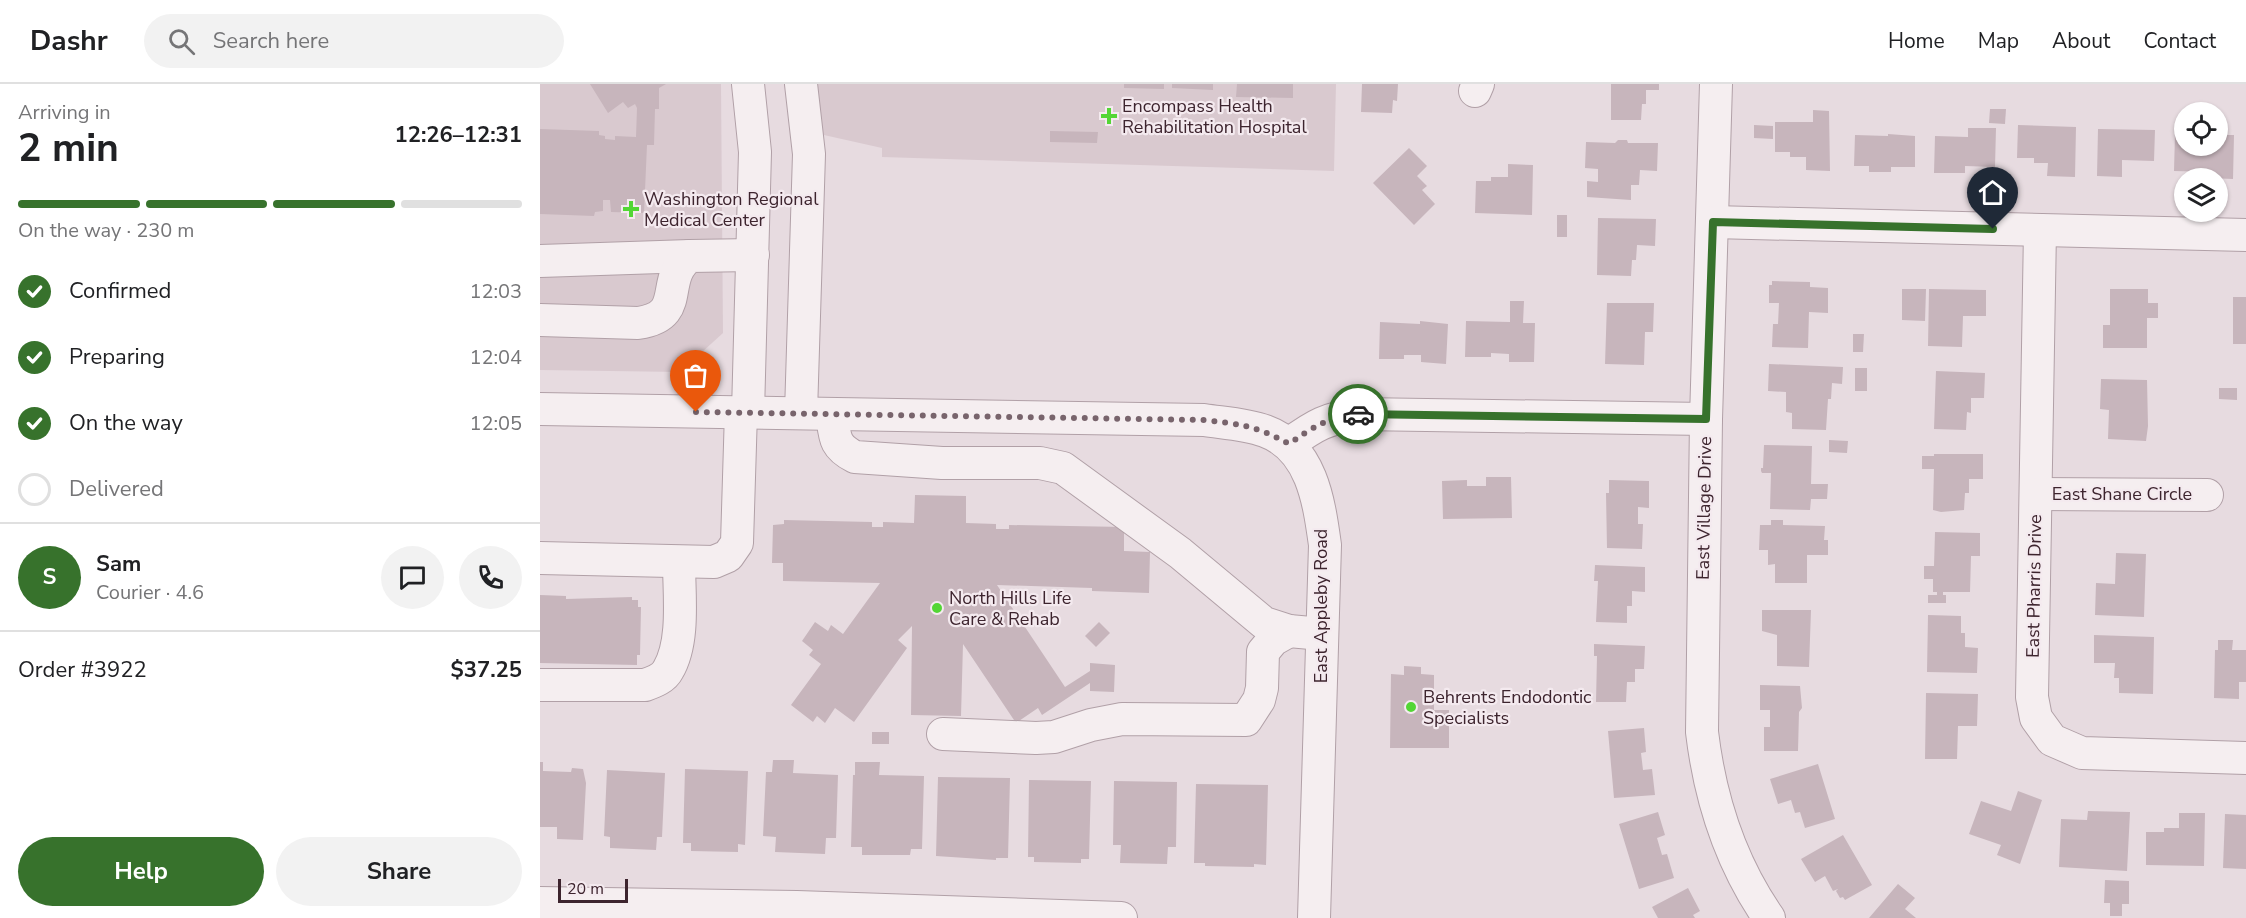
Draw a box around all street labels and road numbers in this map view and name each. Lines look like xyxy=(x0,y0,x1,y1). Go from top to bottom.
street label: East Village Drive xyxy=(1691,436,1717,580)
street label: East Shane Circle xyxy=(2052,482,2192,506)
street label: East Pharris Drive xyxy=(2021,514,2047,658)
street label: East Appleby Road xyxy=(1309,529,1333,683)

